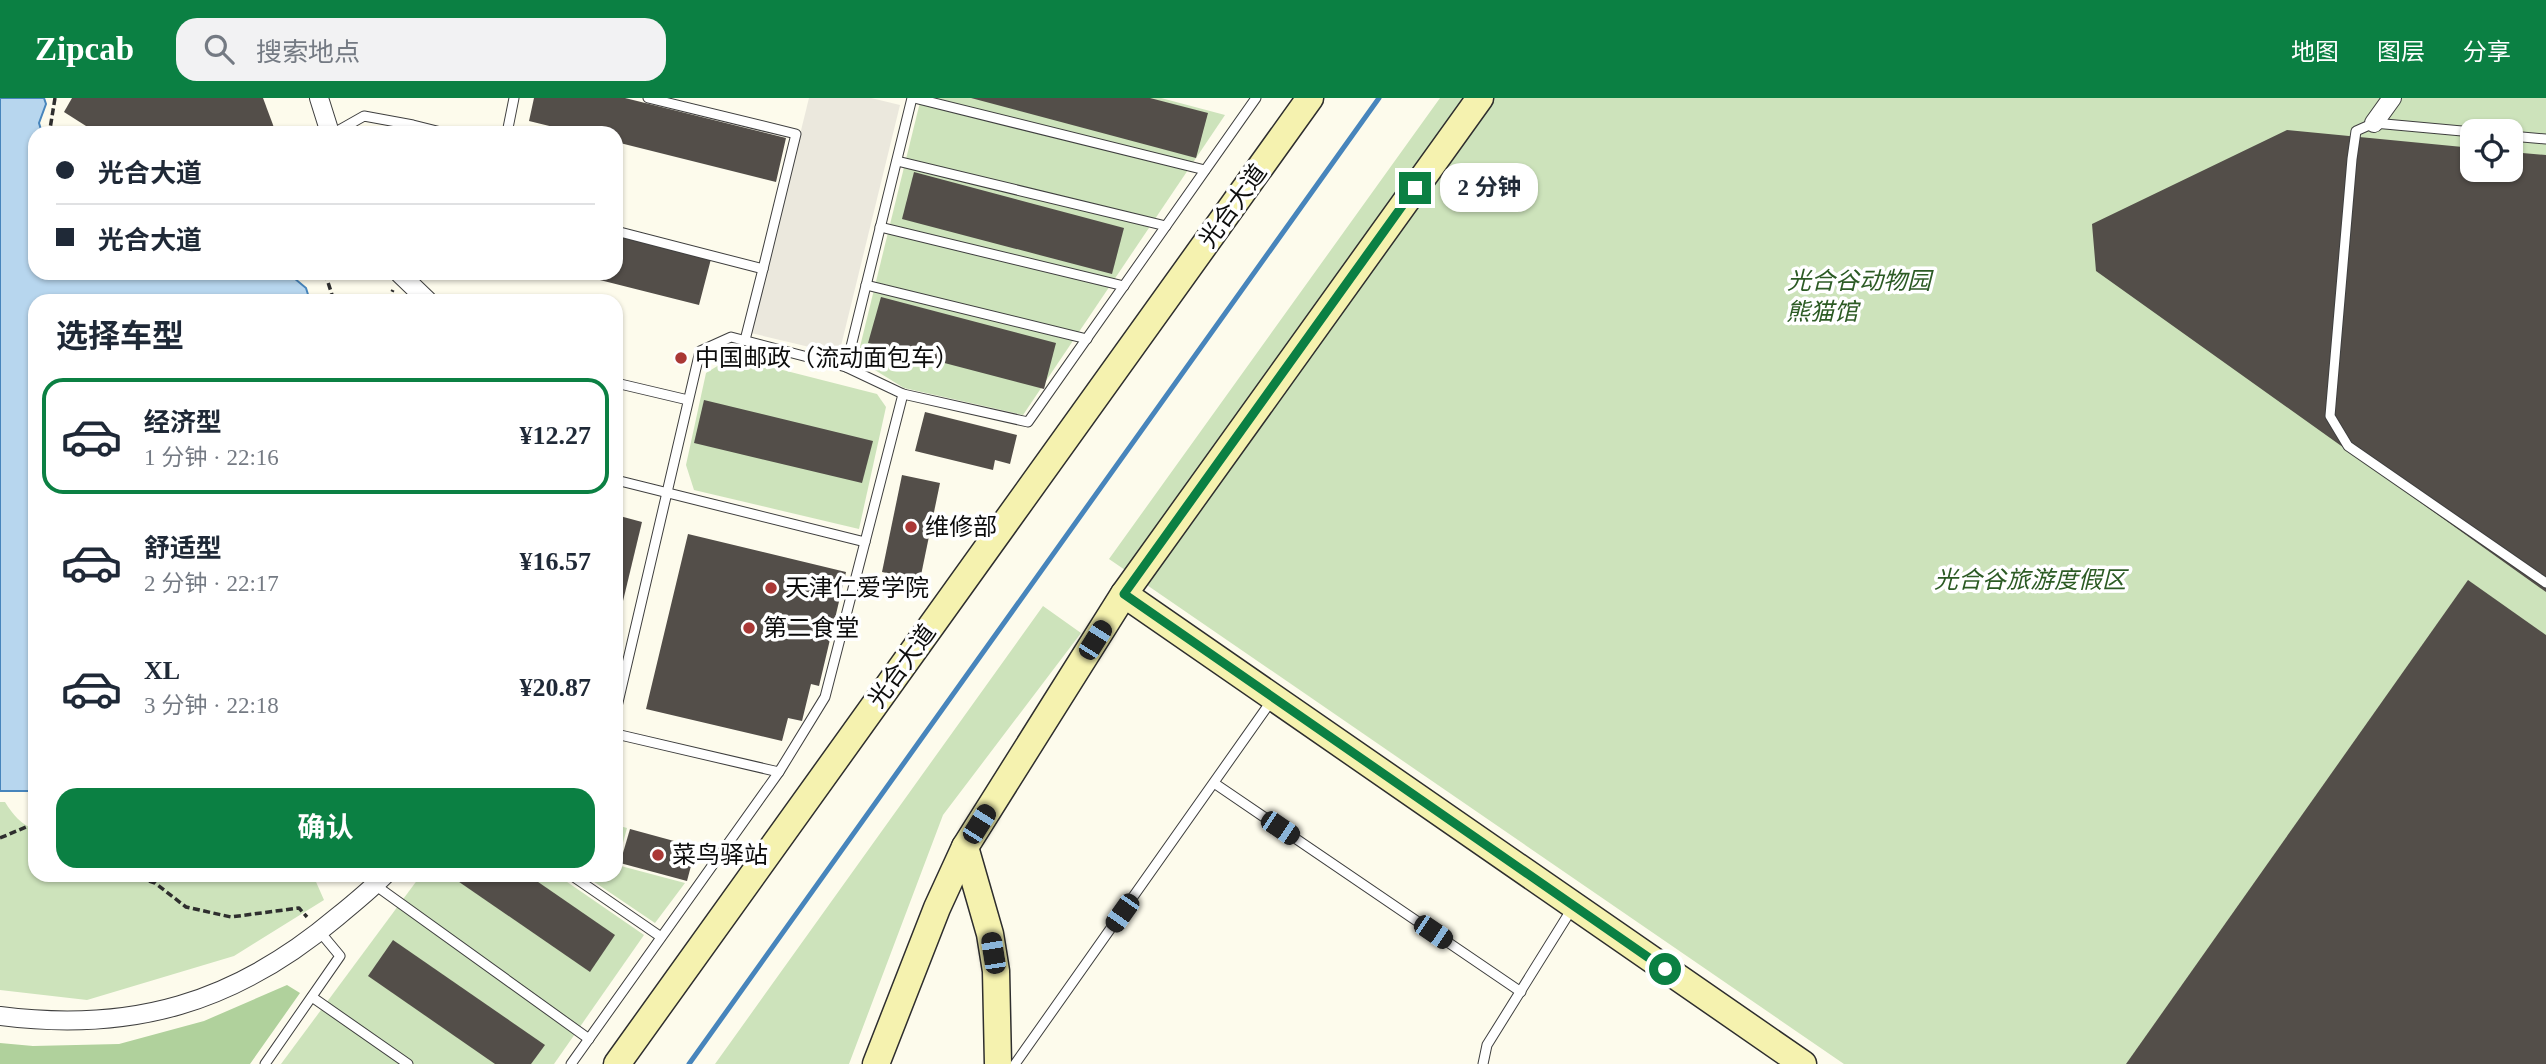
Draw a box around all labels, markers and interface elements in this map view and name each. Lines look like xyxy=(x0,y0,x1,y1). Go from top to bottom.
search box xyxy=(176,18,666,81)
icon: search xyxy=(200,30,238,68)
text: Zipcab xyxy=(35,31,134,67)
text: 搜索地点 xyxy=(256,38,360,67)
text: 地图 xyxy=(2291,39,2339,65)
text: 图层 xyxy=(2377,39,2425,65)
text: 分享 xyxy=(2463,39,2511,65)
map controls xyxy=(2460,119,2523,182)
button: locate xyxy=(2460,119,2523,182)
text: 光合大道 xyxy=(98,159,202,188)
street label: 光合大道 xyxy=(1194,160,1272,252)
callout: 2 分钟 xyxy=(1440,164,1538,212)
route end xyxy=(1399,172,1431,204)
text: 2 分钟 xyxy=(1457,175,1521,200)
text: 光合大道 xyxy=(98,226,202,255)
park label: 光合谷动物园 xyxy=(1787,268,1934,294)
park label: 熊猫馆 xyxy=(1786,299,1861,325)
text: 选择车型 xyxy=(56,318,184,354)
place label: 中国邮政（流动面包车） xyxy=(695,345,959,371)
marker: 中国邮政（流动面包车） xyxy=(673,350,689,366)
icon: car xyxy=(60,405,123,468)
text: 经济型 xyxy=(144,408,222,437)
text: ¥12.27 xyxy=(520,421,591,450)
text: 1 分钟 · 22:16 xyxy=(144,445,279,470)
place label: 维修部 xyxy=(925,514,997,540)
marker: 维修部 xyxy=(903,519,919,535)
icon: car xyxy=(60,531,123,594)
text: 舒适型 xyxy=(144,534,222,563)
text: ¥16.57 xyxy=(520,547,591,576)
park label: 光合谷旅游度假区 xyxy=(1934,567,2129,593)
text: 2 分钟 · 22:17 xyxy=(144,571,279,596)
place label: 天津仁爱学院 xyxy=(785,575,929,601)
marker: 天津仁爱学院 xyxy=(763,580,779,596)
place label: 第二食堂 xyxy=(763,615,859,641)
car xyxy=(1075,617,1116,663)
marker: 第二食堂 xyxy=(741,620,757,636)
street label: 光合大道 xyxy=(863,620,941,712)
text: XL xyxy=(144,656,180,685)
icon: car xyxy=(60,657,123,720)
text: ¥20.87 xyxy=(520,673,591,702)
text: 3 分钟 · 22:18 xyxy=(144,693,279,718)
button: 确认 xyxy=(56,788,595,868)
car xyxy=(959,801,1000,847)
car xyxy=(1257,808,1304,848)
place label: 菜鸟驿站 xyxy=(672,842,768,868)
marker: 菜鸟驿站 xyxy=(650,847,666,863)
car xyxy=(1102,890,1143,936)
car xyxy=(1410,912,1457,952)
car xyxy=(980,931,1007,975)
route start xyxy=(1649,953,1681,985)

